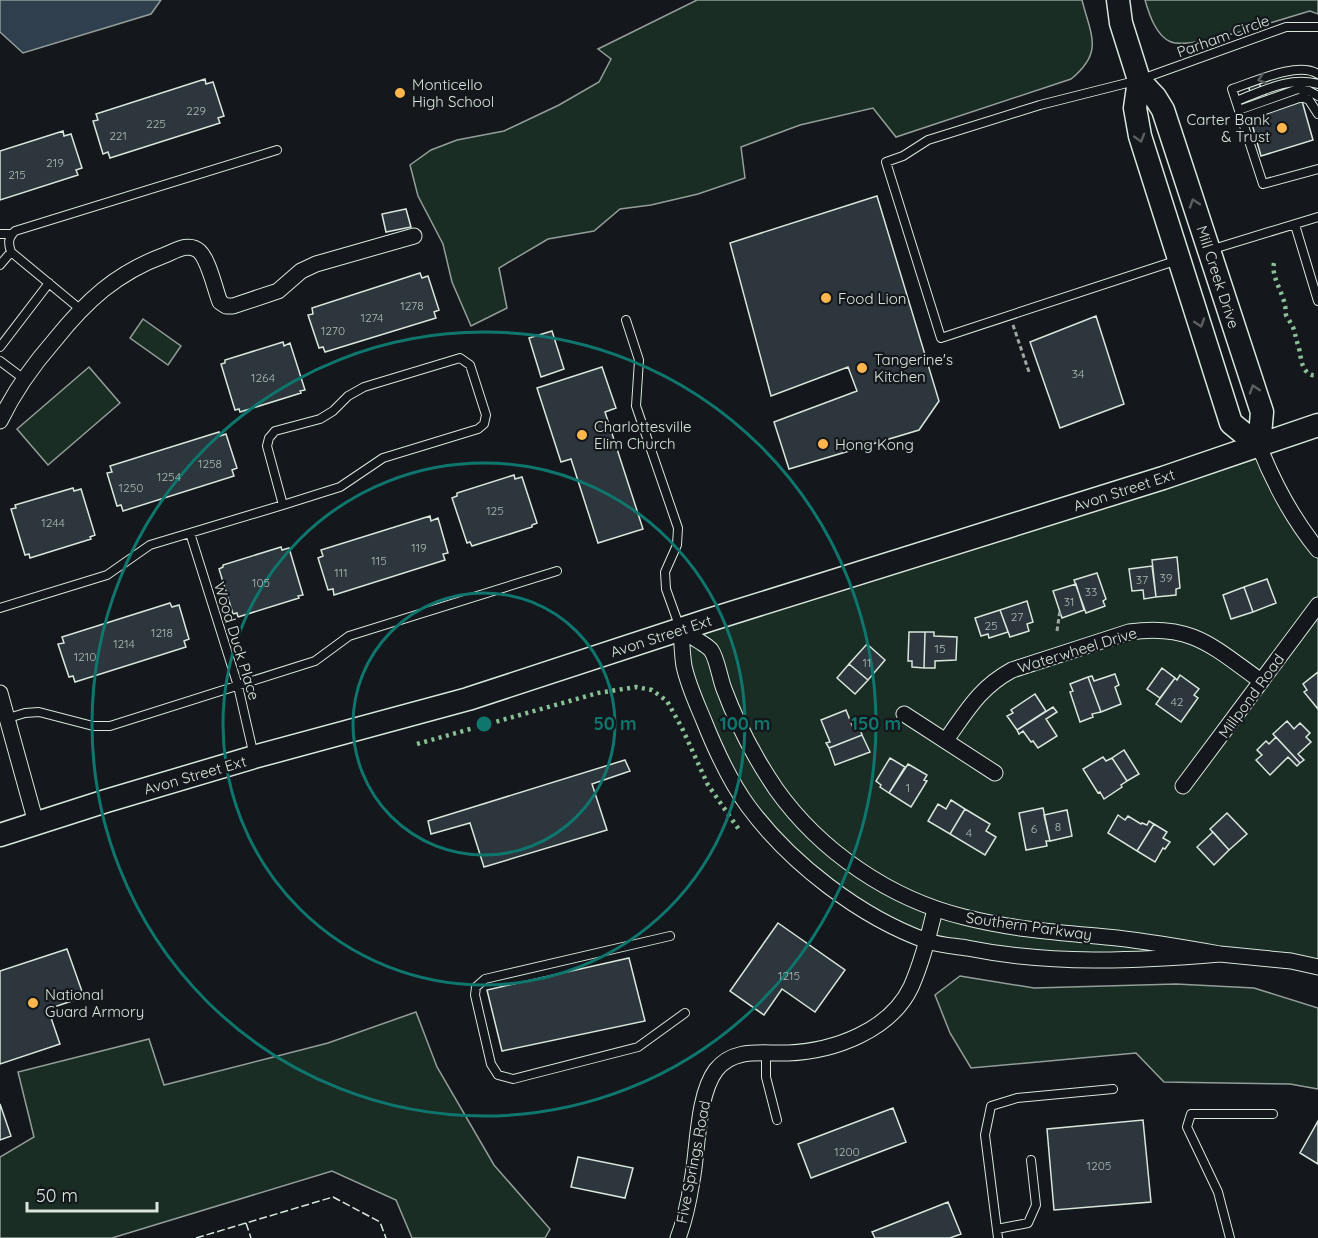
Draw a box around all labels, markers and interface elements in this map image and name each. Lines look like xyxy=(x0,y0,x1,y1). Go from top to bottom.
street label: Parham Circle xyxy=(1174,10,1272,62)
one-way arrow xyxy=(1257,72,1268,84)
place label: Monticello High School xyxy=(412,75,494,111)
marker: Monticello High School xyxy=(393,86,407,100)
house number: 229 xyxy=(186,103,206,118)
place label: Carter Bank & Trust xyxy=(1186,110,1270,146)
house number: 225 xyxy=(146,116,166,131)
marker: Carter Bank & Trust xyxy=(1275,121,1289,135)
house number: 221 xyxy=(109,128,127,143)
one-way arrow xyxy=(1133,132,1145,142)
house number: 219 xyxy=(46,155,64,170)
house number: 215 xyxy=(8,167,26,182)
one-way arrow xyxy=(1188,198,1201,209)
street label: Mill Creek Drive xyxy=(1192,223,1244,331)
place label: Food Lion xyxy=(838,289,907,308)
marker: Food Lion xyxy=(819,291,833,305)
house number: 1278 xyxy=(400,298,424,313)
house number: 1274 xyxy=(361,310,383,325)
one-way arrow xyxy=(1192,317,1205,328)
house number: 1270 xyxy=(321,323,345,338)
place label: Tangerine's Kitchen xyxy=(874,350,953,386)
marker: Tangerine's Kitchen xyxy=(855,361,869,375)
house number: 34 xyxy=(1072,366,1084,381)
house number: 1264 xyxy=(251,370,275,385)
one-way arrow xyxy=(1249,384,1261,395)
place label: Charlottesville Elim Church xyxy=(594,417,692,453)
marker: Charlottesville Elim Church xyxy=(575,428,589,442)
place label: Hong Kong xyxy=(835,435,914,454)
marker: Hong Kong xyxy=(816,437,830,451)
house number: 1258 xyxy=(198,456,222,471)
street label: Avon Street Ext xyxy=(1071,465,1177,515)
house number: 1254 xyxy=(157,469,181,484)
house number: 1250 xyxy=(119,480,143,495)
house number: 125 xyxy=(486,503,504,518)
house number: 1244 xyxy=(41,515,65,530)
house number: 119 xyxy=(411,540,427,555)
house number: 115 xyxy=(371,553,387,568)
house number: 111 xyxy=(334,565,348,580)
house number: 39 xyxy=(1160,570,1173,585)
house number: 37 xyxy=(1136,572,1148,587)
house number: 105 xyxy=(252,575,270,590)
street label: Wood Duck Place xyxy=(210,580,264,702)
house number: 33 xyxy=(1085,584,1097,599)
house number: 31 xyxy=(1064,594,1074,609)
house number: 27 xyxy=(1011,609,1023,624)
street label: Avon Street Ext xyxy=(608,611,714,661)
house number: 25 xyxy=(984,618,998,633)
street label: Waterwheel Drive xyxy=(1015,623,1139,677)
house number: 1218 xyxy=(151,625,173,640)
house number: 1214 xyxy=(113,636,135,651)
house number: 15 xyxy=(935,641,945,656)
house number: 1210 xyxy=(74,649,96,664)
street label: Millpond Road xyxy=(1214,650,1288,742)
house number: 11 xyxy=(863,655,871,670)
house number: 42 xyxy=(1171,694,1184,709)
text: 50 m xyxy=(593,712,637,735)
text: 100 m xyxy=(720,712,770,735)
text: 150 m xyxy=(851,712,901,735)
centre of rings xyxy=(474,714,494,734)
street label: Avon Street Ext xyxy=(142,751,248,799)
house number: 1 xyxy=(906,780,910,795)
house number: 8 xyxy=(1055,819,1061,834)
house number: 6 xyxy=(1031,821,1038,836)
house number: 4 xyxy=(966,825,972,840)
street label: Southern Parkway xyxy=(965,908,1093,944)
house number: 1215 xyxy=(778,968,800,983)
place label: National Guard Armory xyxy=(45,985,144,1021)
marker: National Guard Armory xyxy=(26,996,40,1010)
street label: Five Springs Road xyxy=(672,1099,714,1225)
house number: 1200 xyxy=(834,1144,860,1159)
house number: 1205 xyxy=(1087,1158,1111,1173)
scale bar xyxy=(27,1175,158,1213)
text: 50 m xyxy=(36,1184,78,1207)

